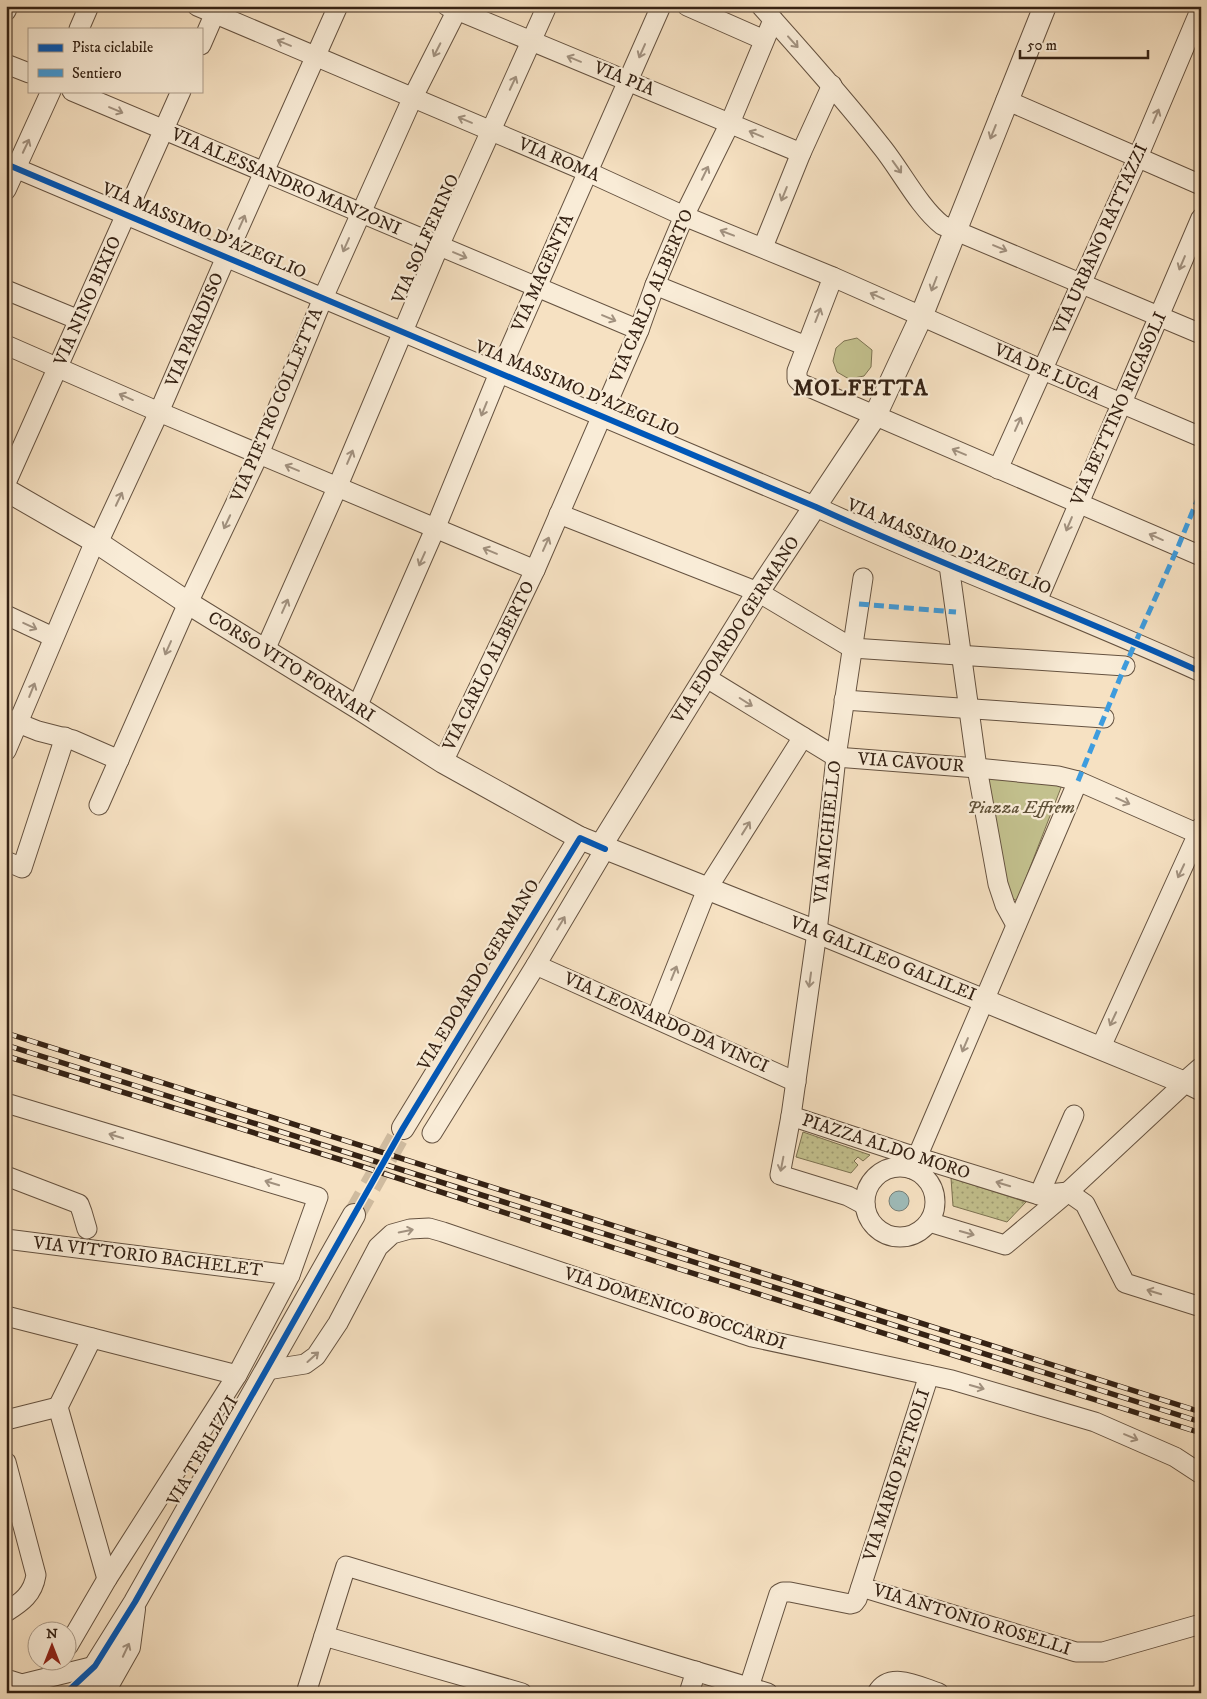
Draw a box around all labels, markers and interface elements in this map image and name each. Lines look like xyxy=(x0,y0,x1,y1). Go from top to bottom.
legend xyxy=(28,28,202,92)
scale bar xyxy=(1020,28,1147,60)
one-way arrow xyxy=(787,36,799,49)
text: 50 m xyxy=(1027,36,1057,55)
text: Pista ciclabile xyxy=(72,38,153,57)
one-way arrow xyxy=(277,38,292,47)
one-way arrow xyxy=(432,42,441,57)
one-way arrow xyxy=(636,43,646,58)
one-way arrow xyxy=(567,54,582,63)
street label: VIA PIA xyxy=(590,57,658,101)
text: Sentiero xyxy=(72,64,122,83)
one-way arrow xyxy=(508,76,518,91)
one-way arrow xyxy=(109,107,124,116)
one-way arrow xyxy=(1151,109,1161,124)
one-way arrow xyxy=(458,115,473,124)
street label: VIA ALESSANDRO MANZONI xyxy=(167,123,404,240)
one-way arrow xyxy=(988,125,997,140)
one-way arrow xyxy=(749,129,764,138)
street label: VIA ROMA xyxy=(514,133,604,187)
one-way arrow xyxy=(22,139,32,154)
street label: VIA URBANO RATTAZZI xyxy=(1049,140,1153,339)
one-way arrow xyxy=(892,160,902,174)
one-way arrow xyxy=(701,165,711,180)
street label: VIA SOLFERINO xyxy=(387,171,464,308)
street label: VIA MASSIMO D'AZEGLIO xyxy=(98,178,310,284)
one-way arrow xyxy=(779,186,789,201)
street label: VIA CARLO ALBERTO xyxy=(605,206,698,387)
street label: VIA MAGENTA xyxy=(507,210,579,336)
one-way arrow xyxy=(237,215,247,230)
one-way arrow xyxy=(720,228,735,237)
street label: VIA NINO BIXIO xyxy=(49,233,126,370)
one-way arrow xyxy=(341,237,351,252)
one-way arrow xyxy=(992,244,1007,253)
one-way arrow xyxy=(452,251,467,260)
one-way arrow xyxy=(1177,255,1186,270)
street label: VIA PARADISO xyxy=(161,270,229,391)
one-way arrow xyxy=(929,275,938,291)
one-way arrow xyxy=(870,291,885,301)
street label: VIA PIETRO COLLETTA xyxy=(226,304,328,506)
one-way arrow xyxy=(814,308,823,323)
street label: VIA BETTINO RICASOLI xyxy=(1066,309,1172,510)
one-way arrow xyxy=(601,314,617,323)
street label: VIA MASSIMO D'AZEGLIO xyxy=(471,336,683,442)
street label: VIA DE LUCA xyxy=(990,338,1104,405)
district label: MOLFETTA xyxy=(793,375,929,402)
one-way arrow xyxy=(119,392,134,402)
one-way arrow xyxy=(479,401,489,416)
one-way arrow xyxy=(1014,417,1023,432)
one-way arrow xyxy=(952,446,967,456)
one-way arrow xyxy=(346,450,355,465)
one-way arrow xyxy=(285,463,300,473)
one-way arrow xyxy=(115,492,124,507)
street label: VIA MASSIMO D'AZEGLIO xyxy=(843,494,1055,600)
one-way arrow xyxy=(221,515,231,530)
one-way arrow xyxy=(1064,516,1074,531)
street label: VIA EDOARDO GERMANO xyxy=(667,532,805,729)
one-way arrow xyxy=(1149,532,1164,542)
one-way arrow xyxy=(542,537,552,552)
one-way arrow xyxy=(483,546,498,556)
one-way arrow xyxy=(416,551,426,566)
street label: VIA CARLO ALBERTO xyxy=(438,578,540,755)
one-way arrow xyxy=(280,599,290,614)
street label: CORSO VITO FORNARI xyxy=(204,607,378,727)
one-way arrow xyxy=(22,622,37,632)
one-way arrow xyxy=(163,640,173,655)
one-way arrow xyxy=(27,683,37,698)
one-way arrow xyxy=(739,698,753,708)
street label: VIA CAVOUR xyxy=(856,748,965,778)
street label: VIA MICHIELLO xyxy=(809,759,846,906)
one-way arrow xyxy=(1115,796,1130,806)
park label: Piazza Effrem xyxy=(967,797,1075,819)
one-way arrow xyxy=(741,821,751,835)
one-way arrow xyxy=(1175,863,1185,878)
street label: VIA EDOARDO GERMANO xyxy=(413,876,545,1075)
street label: VIA GALILEO GALILEI xyxy=(786,911,979,1006)
one-way arrow xyxy=(556,916,566,930)
one-way arrow xyxy=(670,965,679,980)
street label: VIA LEONARDO DA VINCI xyxy=(559,967,772,1078)
one-way arrow xyxy=(805,972,815,988)
one-way arrow xyxy=(1108,1011,1118,1026)
one-way arrow xyxy=(959,1037,969,1052)
street label: PIAZZA ALDO MORO xyxy=(799,1109,973,1185)
one-way arrow xyxy=(108,1131,124,1141)
one-way arrow xyxy=(777,1155,787,1171)
one-way arrow xyxy=(264,1178,280,1188)
one-way arrow xyxy=(996,1179,1012,1189)
one-way arrow xyxy=(398,1225,414,1235)
one-way arrow xyxy=(958,1229,974,1239)
street label: VIA VITTORIO BACHELET xyxy=(31,1232,264,1282)
street label: VIA DOMENICO BOCCARDI xyxy=(560,1262,789,1355)
one-way arrow xyxy=(1147,1287,1163,1296)
one-way arrow xyxy=(306,1351,319,1362)
one-way arrow xyxy=(968,1382,984,1392)
street label: VIA MARIO PETROLI xyxy=(858,1386,935,1565)
street label: VIA TERLIZZI xyxy=(162,1392,243,1511)
one-way arrow xyxy=(1123,1433,1138,1443)
street label: VIA ANTONIO ROSELLI xyxy=(870,1579,1073,1661)
north arrow xyxy=(28,1622,78,1672)
text: N xyxy=(46,1625,58,1643)
one-way arrow xyxy=(122,1643,132,1658)

